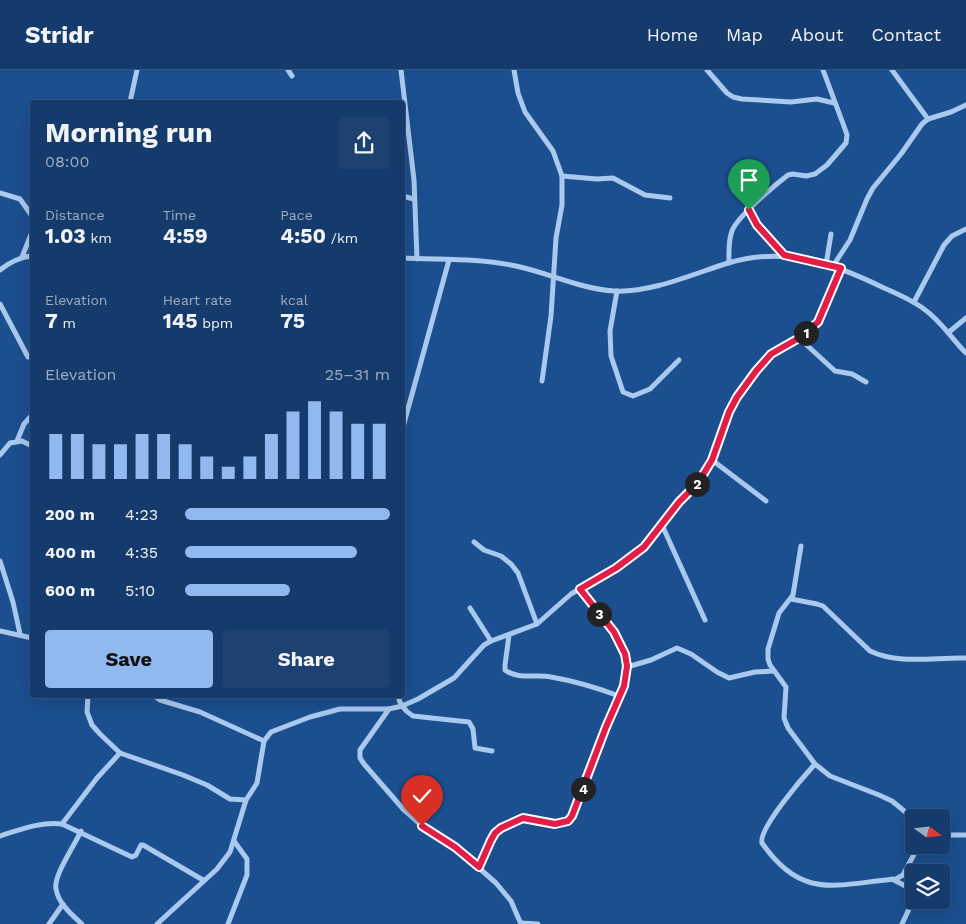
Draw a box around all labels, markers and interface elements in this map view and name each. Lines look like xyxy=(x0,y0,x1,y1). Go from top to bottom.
text: Stridr xyxy=(25,21,94,49)
text: Home xyxy=(647,24,698,45)
text: Map xyxy=(726,24,763,45)
text: About xyxy=(791,24,843,45)
text: Contact xyxy=(871,24,941,45)
text: Morning run xyxy=(45,116,213,149)
button: share xyxy=(338,117,390,169)
text: 08:00 xyxy=(45,152,89,171)
pin xyxy=(728,159,770,210)
icon: arrive xyxy=(735,166,763,194)
text: Distance xyxy=(45,207,105,223)
text: Time xyxy=(163,207,196,223)
text: Pace xyxy=(280,207,313,223)
text: 1.03 xyxy=(45,223,86,248)
text: 4:59 xyxy=(163,223,208,248)
text: 4:50 xyxy=(280,223,326,248)
text: km xyxy=(86,230,112,246)
text: /km xyxy=(326,230,358,246)
text: Elevation xyxy=(45,292,108,308)
text: Heart rate xyxy=(163,292,232,308)
text: kcal xyxy=(280,292,308,308)
text: 7 xyxy=(45,308,58,333)
text: 145 xyxy=(163,308,198,333)
text: 75 xyxy=(280,308,305,333)
text: m xyxy=(58,315,76,331)
text: bpm xyxy=(198,315,233,331)
pin: 1 xyxy=(794,320,818,346)
text: 1 xyxy=(803,325,810,341)
text: Elevation xyxy=(45,365,116,384)
text: 25–31 m xyxy=(325,365,390,384)
pin: 2 xyxy=(684,472,710,496)
text: 2 xyxy=(693,476,702,492)
text: 200 m xyxy=(45,505,95,524)
text: 4:23 xyxy=(125,505,158,524)
text: 400 m xyxy=(45,543,96,562)
text: 4:35 xyxy=(125,543,158,562)
text: 600 m xyxy=(45,581,95,600)
text: 5:10 xyxy=(125,581,155,600)
pin: 3 xyxy=(586,602,612,626)
text: 3 xyxy=(595,606,604,622)
button: Save xyxy=(45,630,213,688)
button: Share xyxy=(223,630,390,688)
pin xyxy=(401,775,443,826)
pin: 4 xyxy=(570,776,596,802)
text: 4 xyxy=(579,781,588,797)
icon: check xyxy=(408,782,436,810)
north arrow xyxy=(905,809,950,854)
map controls xyxy=(905,809,950,909)
button: layers xyxy=(905,864,950,909)

